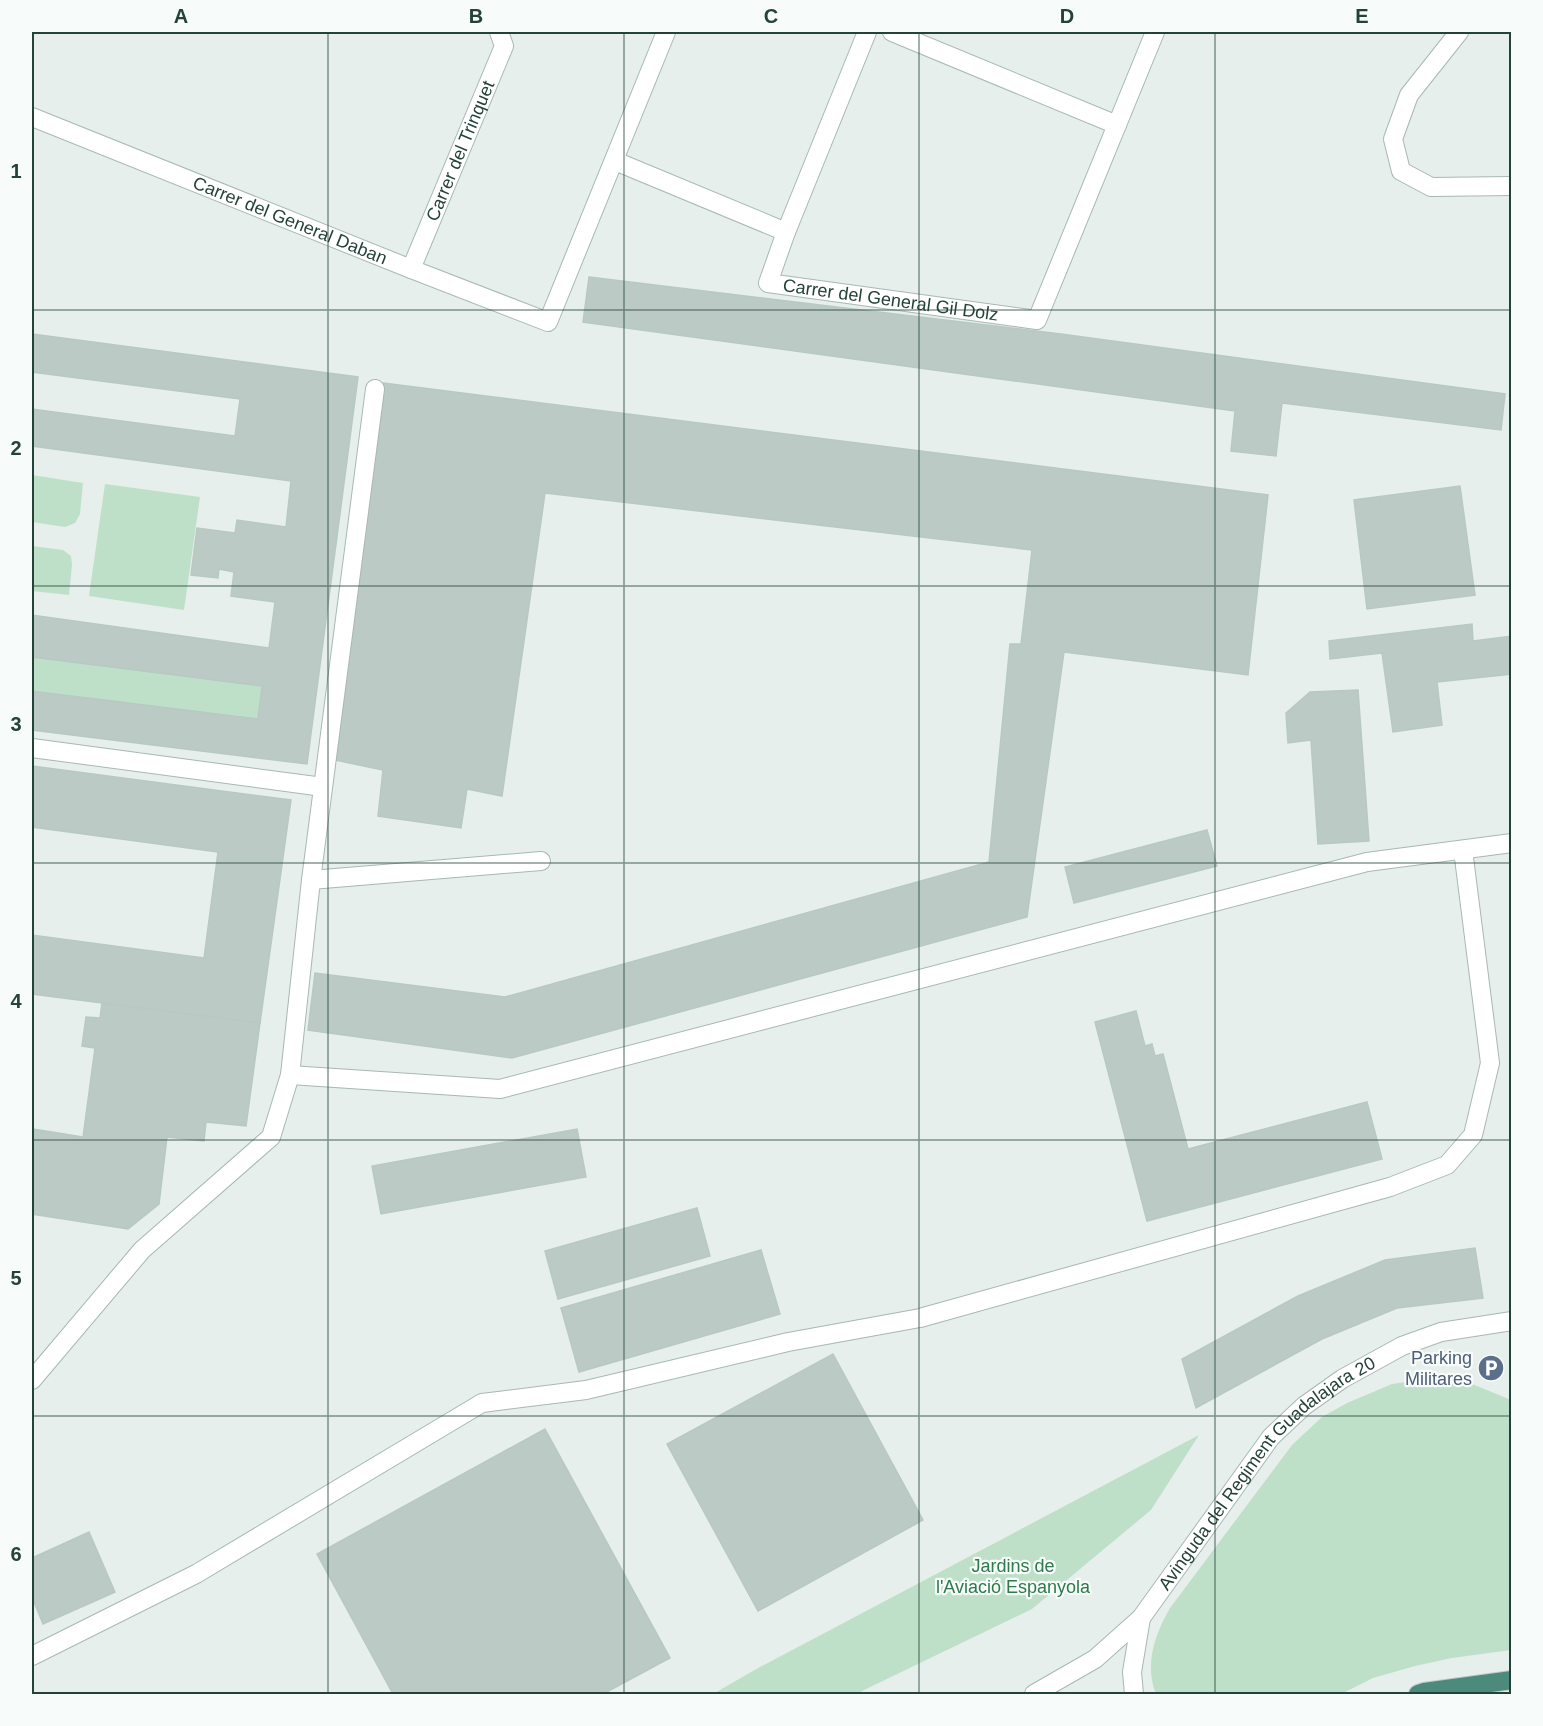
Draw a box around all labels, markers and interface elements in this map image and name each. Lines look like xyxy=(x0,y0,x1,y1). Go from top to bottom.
text: A xyxy=(174,5,188,27)
text: B xyxy=(469,5,483,27)
text: C xyxy=(764,5,778,27)
text: D xyxy=(1060,5,1074,27)
text: E xyxy=(1355,5,1369,27)
street label: Carrer del Trinquet xyxy=(422,78,498,224)
text: 1 xyxy=(10,160,22,182)
street label: Carrer del General Daban xyxy=(190,173,390,268)
street label: Carrer del General Gil Dolz xyxy=(782,275,1000,325)
text: 2 xyxy=(10,437,22,459)
text: 3 xyxy=(10,713,22,735)
text: 4 xyxy=(10,990,22,1012)
text: 5 xyxy=(10,1267,22,1289)
place label: Parking Militares xyxy=(1405,1348,1472,1389)
street label: Avinguda del Regiment Guadalajara 20 xyxy=(1154,1353,1379,1594)
parking icon: Parking Militares xyxy=(1476,1353,1506,1383)
text: 6 xyxy=(10,1543,22,1565)
park label: Jardins de l'Aviació Espanyola xyxy=(936,1556,1091,1597)

